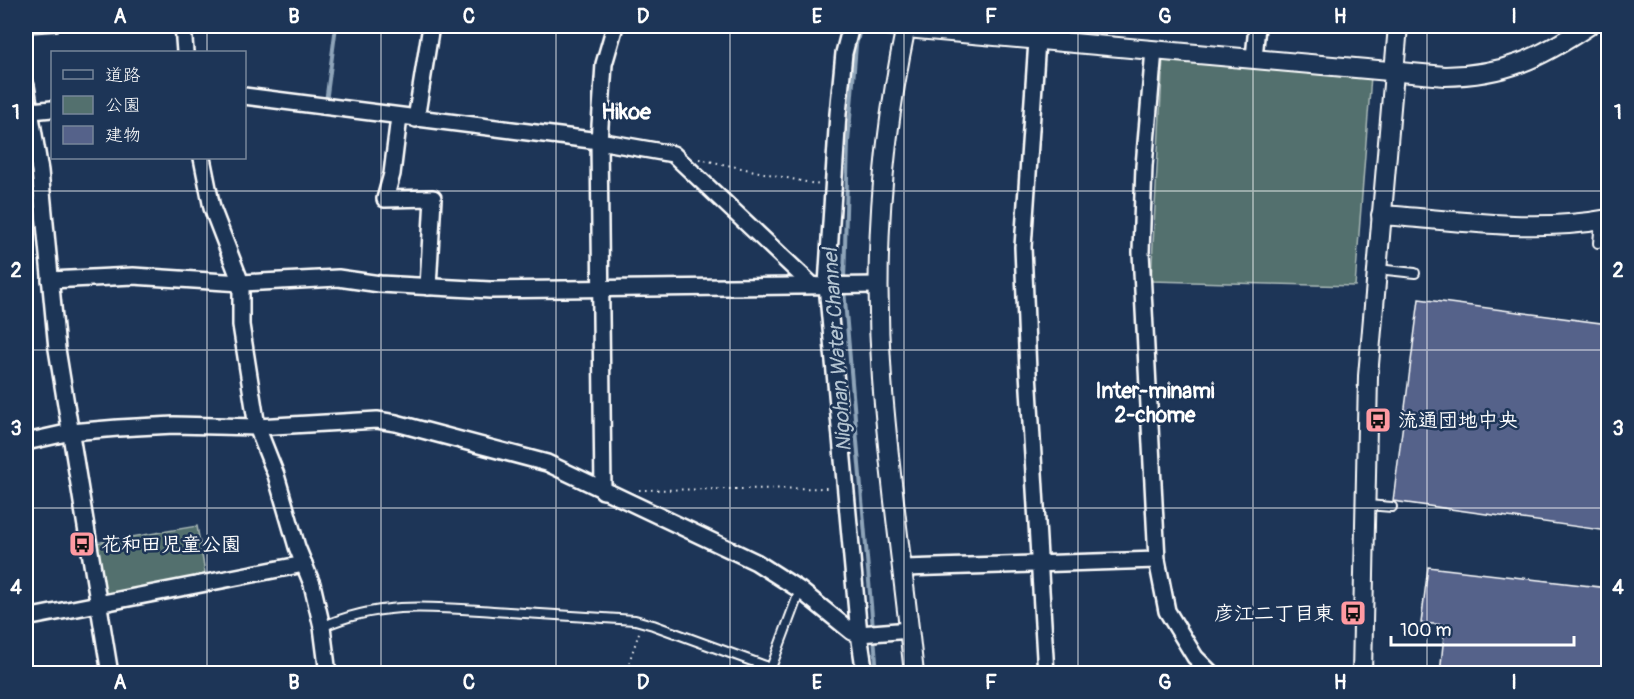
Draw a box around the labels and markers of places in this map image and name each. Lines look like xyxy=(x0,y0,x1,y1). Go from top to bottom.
bus stop icon: 流通団地中央 xyxy=(1363,405,1393,435)
place label: 流通団地中央 xyxy=(1398,408,1518,433)
bus stop icon: 花和田児童公園 xyxy=(67,529,97,559)
place label: 花和田児童公園 xyxy=(101,532,241,557)
bus stop icon: 彦江二丁目東 xyxy=(1338,598,1368,628)
place label: 彦江二丁目東 xyxy=(1214,601,1334,626)

